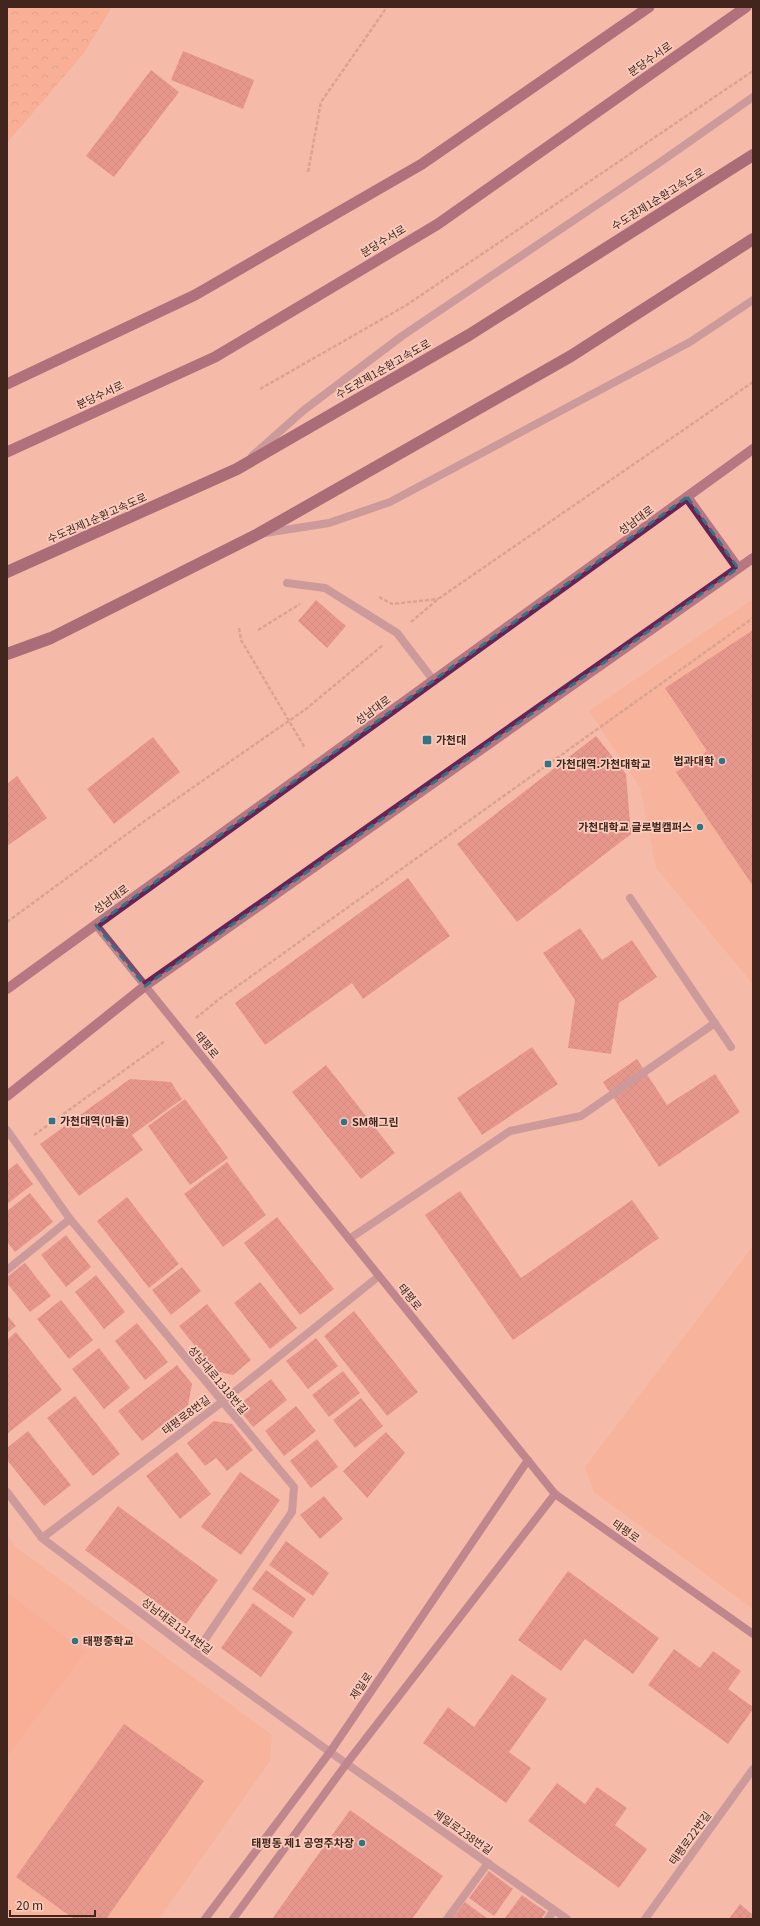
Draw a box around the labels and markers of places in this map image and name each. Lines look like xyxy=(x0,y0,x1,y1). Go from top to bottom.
place label: 가천대 xyxy=(436,731,466,747)
marker: 가천대 xyxy=(421,734,433,746)
place label: 법과대학 xyxy=(674,752,714,768)
place label: 가천대역.가천대학교 xyxy=(556,755,651,771)
marker: 법과대학 xyxy=(717,756,727,766)
marker: 가천대역.가천대학교 xyxy=(543,759,553,769)
place label: 가천대학교 글로벌캠퍼스 xyxy=(578,818,692,834)
marker: 가천대학교 글로벌캠퍼스 xyxy=(695,822,705,832)
place label: 가천대역(마을) xyxy=(60,1112,129,1128)
place label: SM해그린 xyxy=(352,1113,399,1129)
marker: 가천대역(마을) xyxy=(47,1116,57,1126)
marker: SM해그린 xyxy=(339,1117,349,1127)
place label: 태평중학교 xyxy=(83,1632,134,1648)
marker: 태평중학교 xyxy=(70,1636,80,1646)
place label: 태평동 제1 공영주차장 xyxy=(251,1834,354,1850)
marker: 태평동 제1 공영주차장 xyxy=(357,1838,367,1848)

